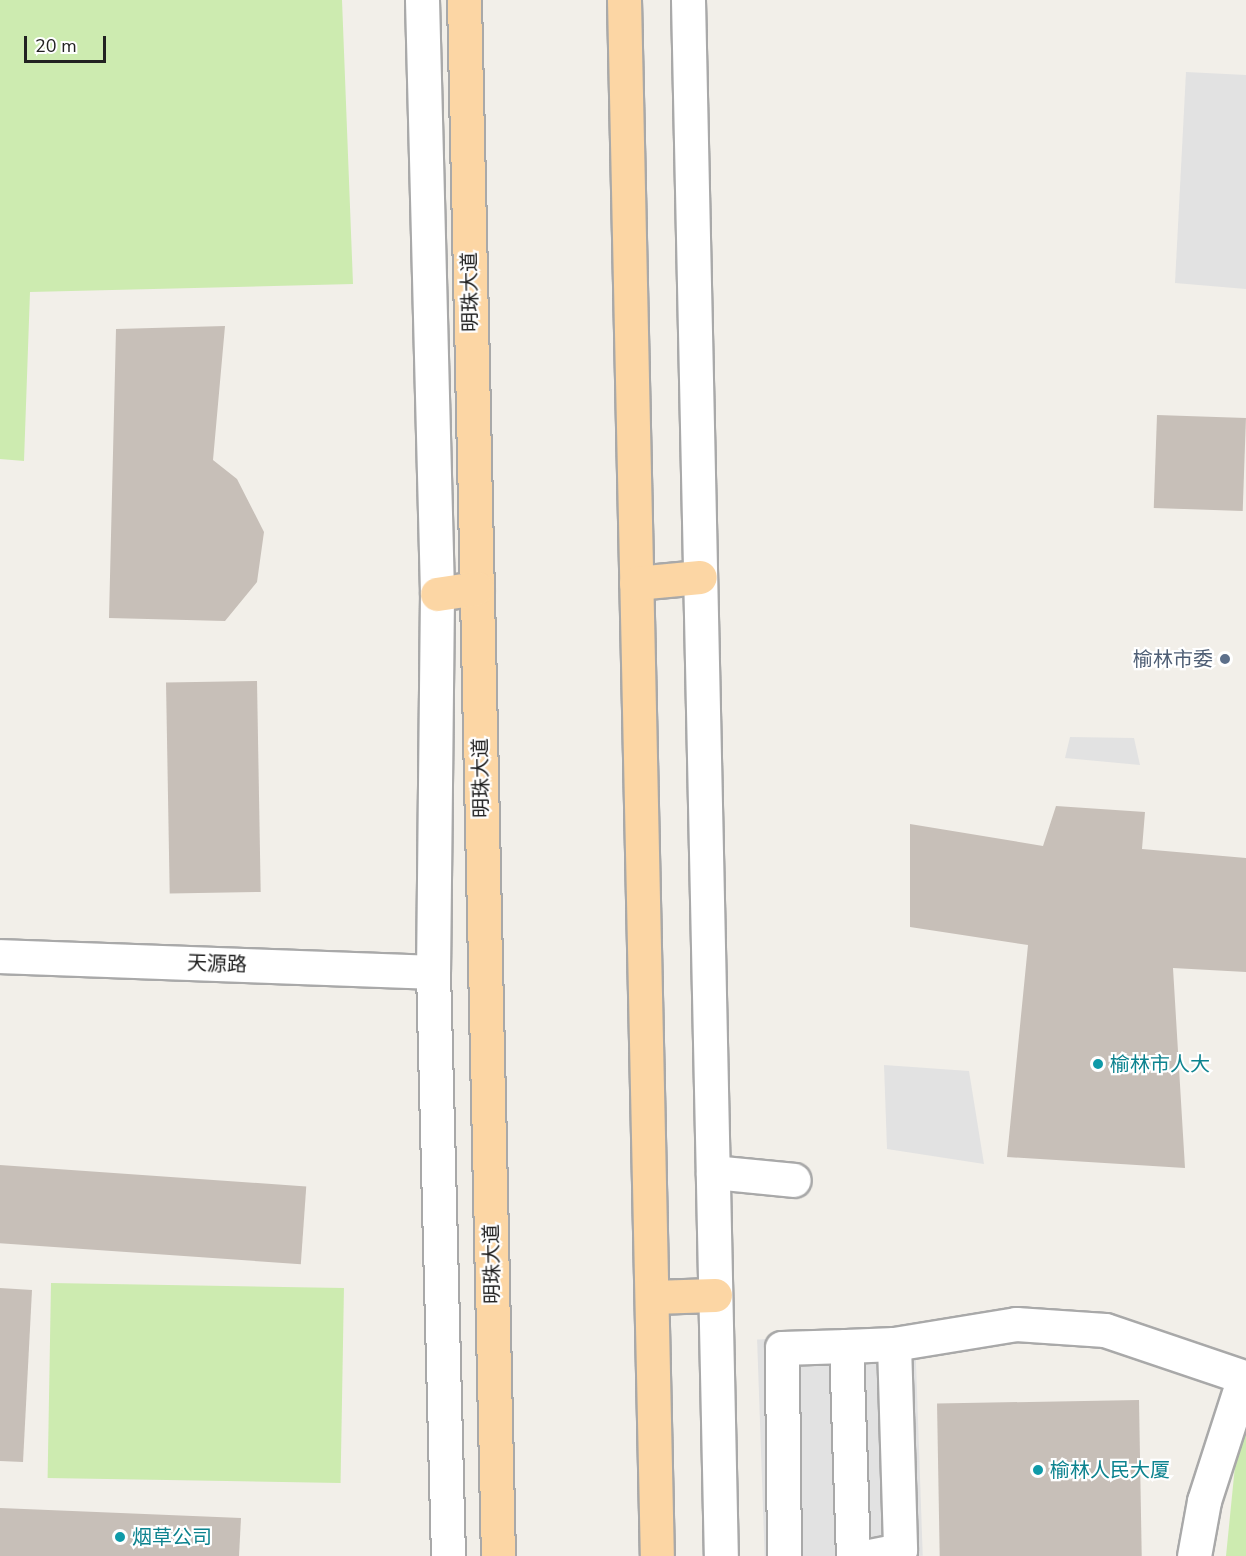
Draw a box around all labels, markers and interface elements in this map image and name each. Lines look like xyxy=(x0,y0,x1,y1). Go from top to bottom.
scale bar xyxy=(27,24,110,62)
text: 20 m xyxy=(35,34,77,58)
street label: 明珠大道 xyxy=(457,252,483,332)
place label: 榆林市委 xyxy=(1133,647,1213,671)
marker: 榆林市委 xyxy=(1218,652,1232,666)
street label: 明珠大道 xyxy=(468,738,494,818)
street label: 天源路 xyxy=(187,951,247,977)
place label: 榆林市人大 xyxy=(1110,1052,1210,1076)
marker: 榆林市人大 xyxy=(1091,1057,1105,1071)
street label: 明珠大道 xyxy=(479,1224,505,1304)
place label: 榆林人民大厦 xyxy=(1050,1458,1170,1482)
marker: 榆林人民大厦 xyxy=(1031,1463,1045,1477)
place label: 烟草公司 xyxy=(132,1525,212,1549)
marker: 烟草公司 xyxy=(113,1530,127,1544)

